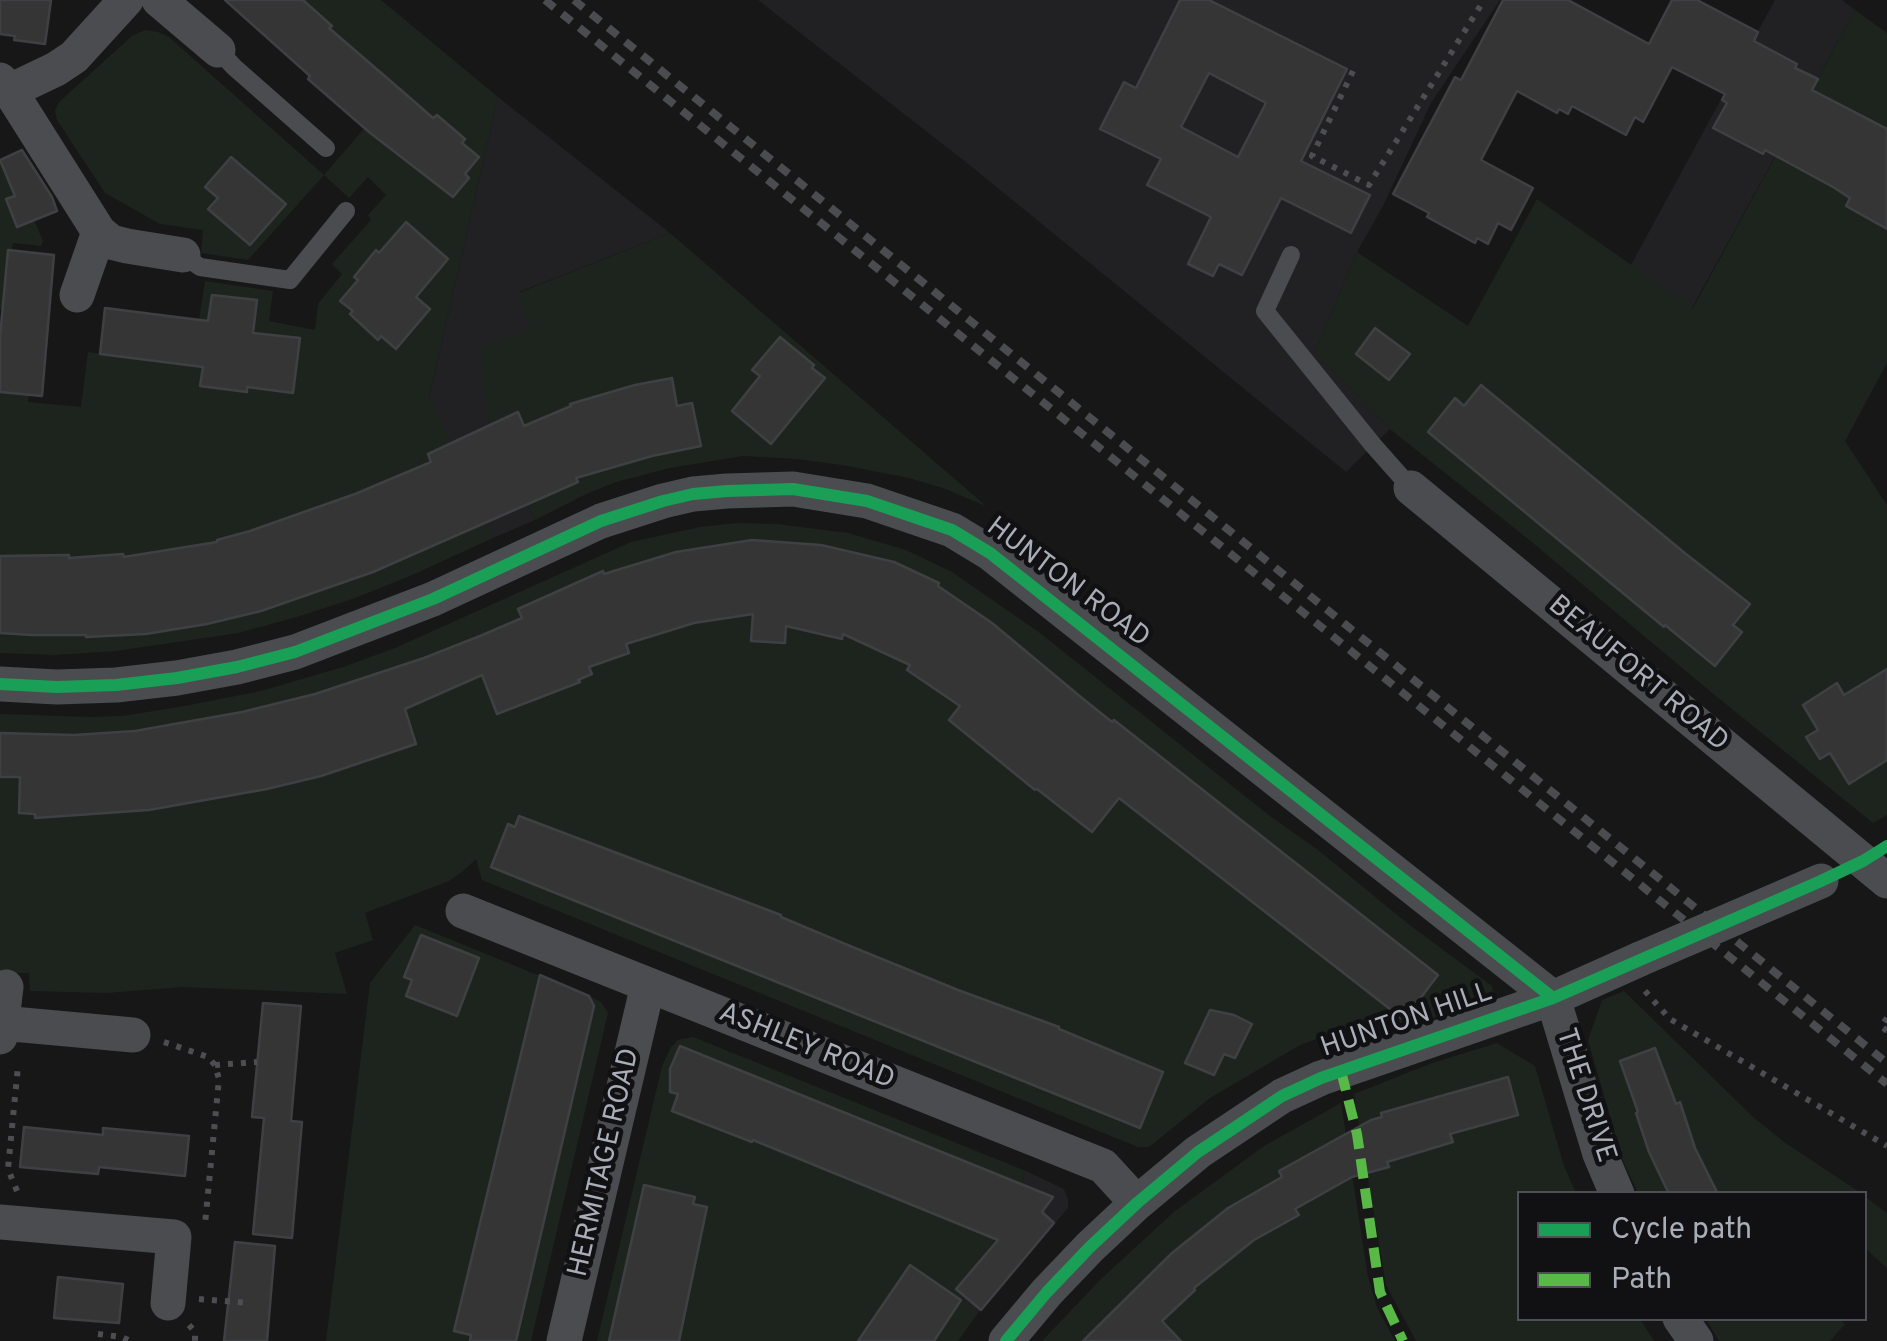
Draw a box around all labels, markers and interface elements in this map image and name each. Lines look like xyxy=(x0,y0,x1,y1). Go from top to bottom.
street label: HUNTON ROAD xyxy=(979,512,1155,656)
street label: BEAUFORT ROAD xyxy=(1540,590,1734,760)
street label: HUNTON HILL xyxy=(1317,977,1497,1067)
street label: ASHLEY ROAD xyxy=(713,997,899,1099)
street label: THE DRIVE xyxy=(1547,1025,1621,1167)
street label: HERMITAGE ROAD xyxy=(563,1045,649,1281)
legend xyxy=(1517,1191,1867,1321)
text: Cycle path xyxy=(1611,1212,1752,1249)
text: Path xyxy=(1611,1262,1672,1299)

